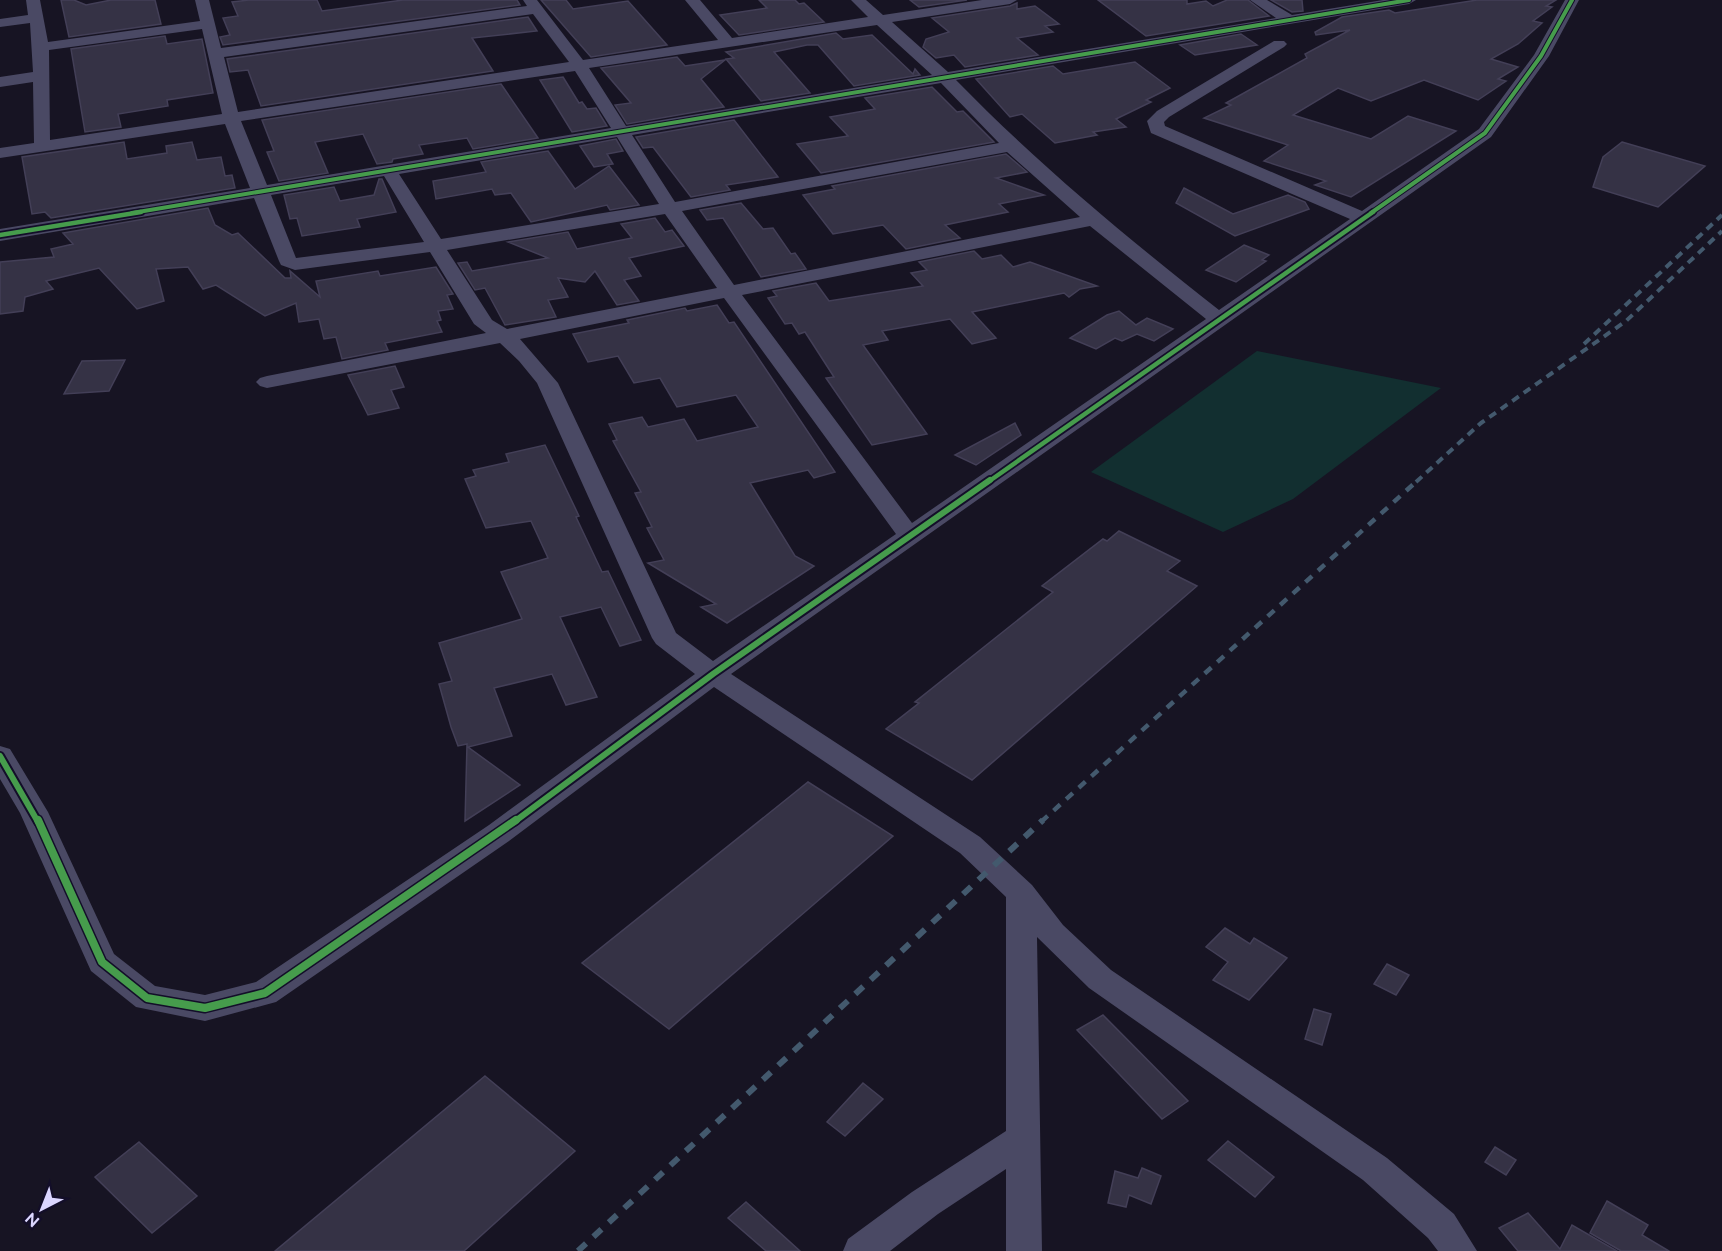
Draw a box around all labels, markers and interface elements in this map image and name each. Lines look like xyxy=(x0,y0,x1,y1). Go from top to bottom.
north arrow xyxy=(12,1179,72,1239)
text: N xyxy=(21,1209,43,1231)

